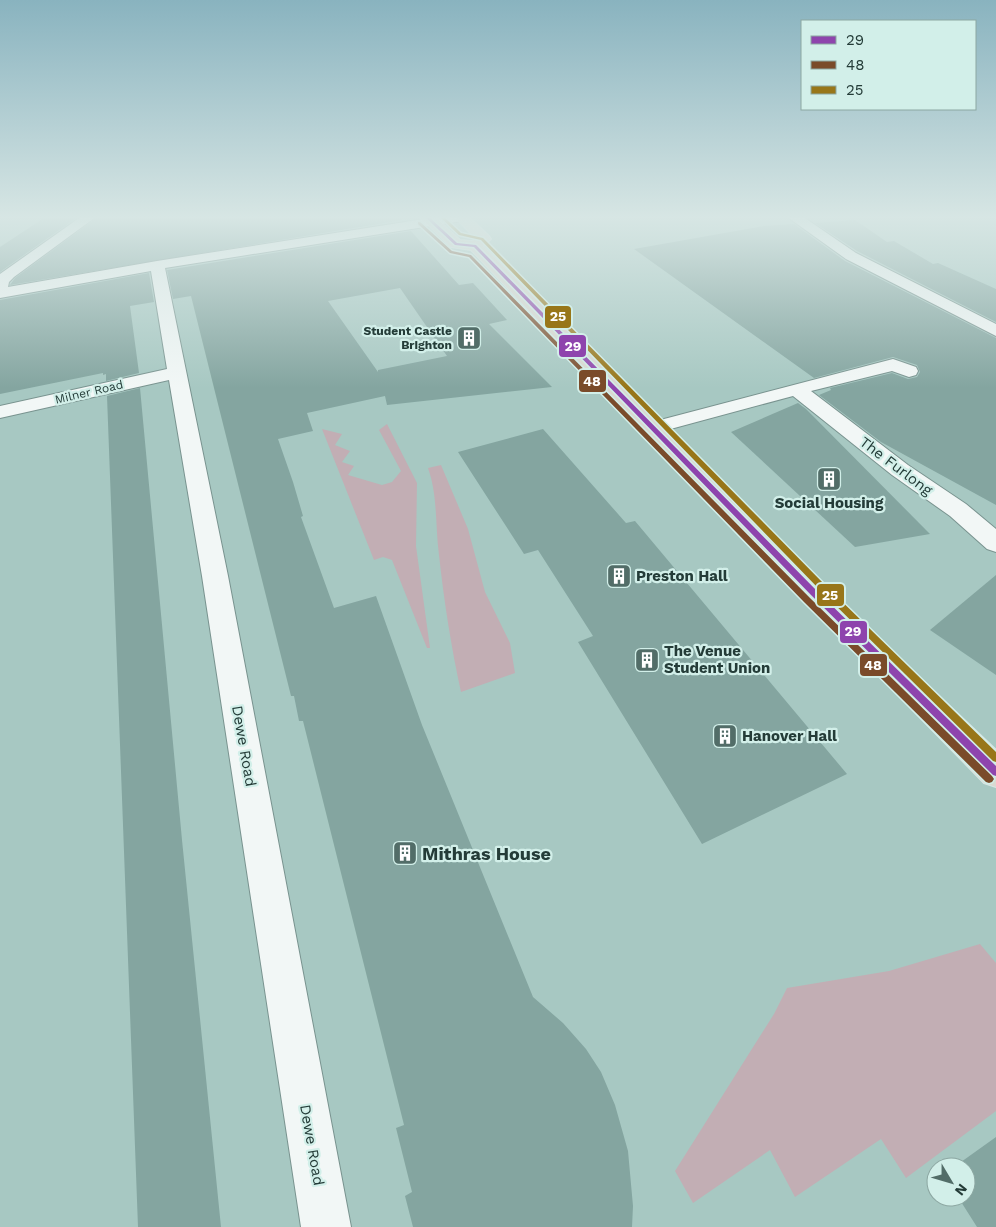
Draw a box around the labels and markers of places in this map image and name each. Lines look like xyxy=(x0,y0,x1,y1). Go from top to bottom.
place label: Student Castle Brighton xyxy=(363,324,452,352)
building icon: Student Castle Brighton xyxy=(456,325,482,351)
building icon: Social Housing xyxy=(816,466,842,492)
place label: Social Housing xyxy=(775,494,884,512)
building icon: Preston Hall xyxy=(606,563,632,589)
place label: Preston Hall xyxy=(636,567,728,585)
place label: The Venue Student Union xyxy=(664,642,770,677)
building icon: The Venue Student Union xyxy=(634,647,660,673)
building icon: Hanover Hall xyxy=(712,723,738,749)
place label: Hanover Hall xyxy=(742,727,837,745)
building icon: Mithras House xyxy=(392,840,418,866)
place label: Mithras House xyxy=(422,843,551,864)

